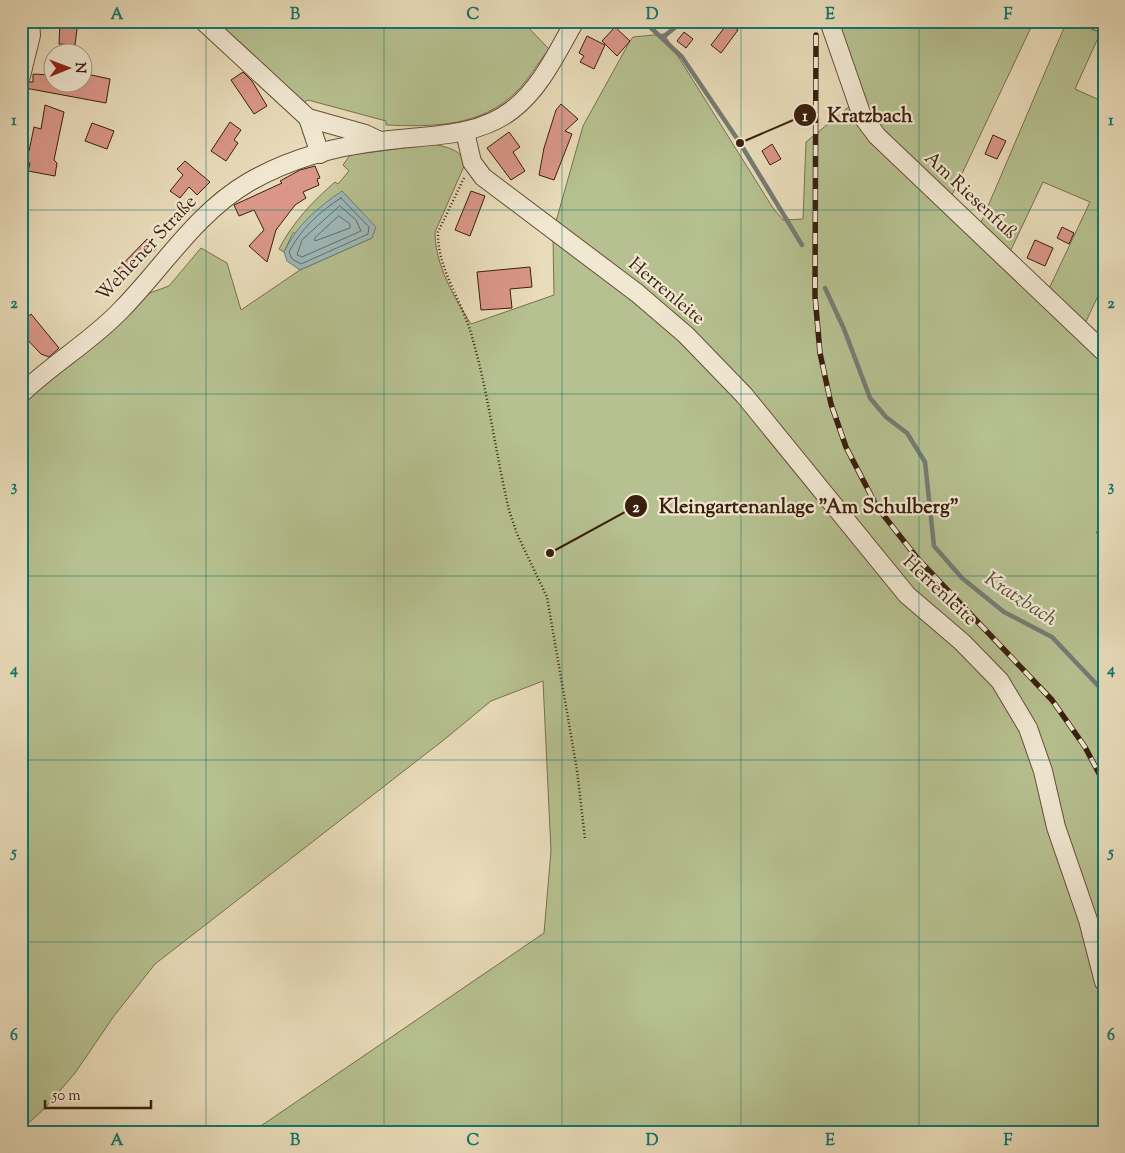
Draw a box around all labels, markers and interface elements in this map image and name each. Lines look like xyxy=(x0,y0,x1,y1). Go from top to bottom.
text: A xyxy=(111,4,124,27)
text: B xyxy=(290,4,300,27)
text: C xyxy=(467,4,480,27)
text: D xyxy=(646,4,659,27)
text: E xyxy=(825,4,835,27)
text: F xyxy=(1004,4,1013,27)
north arrow xyxy=(42,42,92,92)
text: N xyxy=(69,62,89,74)
callout: Kratzbach xyxy=(792,98,923,133)
text: Kratzbach xyxy=(827,103,913,132)
text: 1 xyxy=(802,107,808,128)
text: 1 xyxy=(11,110,17,133)
text: 1 xyxy=(1108,110,1114,133)
street label: Am Riesenfuß xyxy=(918,146,1022,246)
street label: Wehlener Straße xyxy=(90,190,204,308)
street label: Herrenleite xyxy=(622,252,710,332)
text: 2 xyxy=(10,293,18,316)
text: 2 xyxy=(1107,293,1115,316)
text: 3 xyxy=(11,476,18,499)
text: 3 xyxy=(1108,476,1115,499)
callout: Kleingartenanlage "Am Schulberg" xyxy=(624,489,968,524)
text: Kleingartenanlage "Am Schulberg" xyxy=(659,494,959,523)
text: 2 xyxy=(632,498,640,519)
street label: Herrenleite xyxy=(896,549,982,633)
water label: Kratzbach xyxy=(978,566,1062,635)
text: 4 xyxy=(9,659,18,682)
text: 4 xyxy=(1106,659,1115,682)
text: 5 xyxy=(9,842,17,865)
text: 5 xyxy=(1106,842,1114,865)
text: 6 xyxy=(10,1025,18,1048)
text: 6 xyxy=(1107,1025,1115,1048)
scale bar xyxy=(45,1078,151,1110)
text: 50 m xyxy=(51,1086,81,1107)
text: A xyxy=(111,1130,124,1153)
text: B xyxy=(290,1130,300,1153)
text: C xyxy=(467,1130,480,1153)
text: D xyxy=(646,1130,659,1153)
text: E xyxy=(825,1130,835,1153)
text: F xyxy=(1004,1130,1013,1153)

